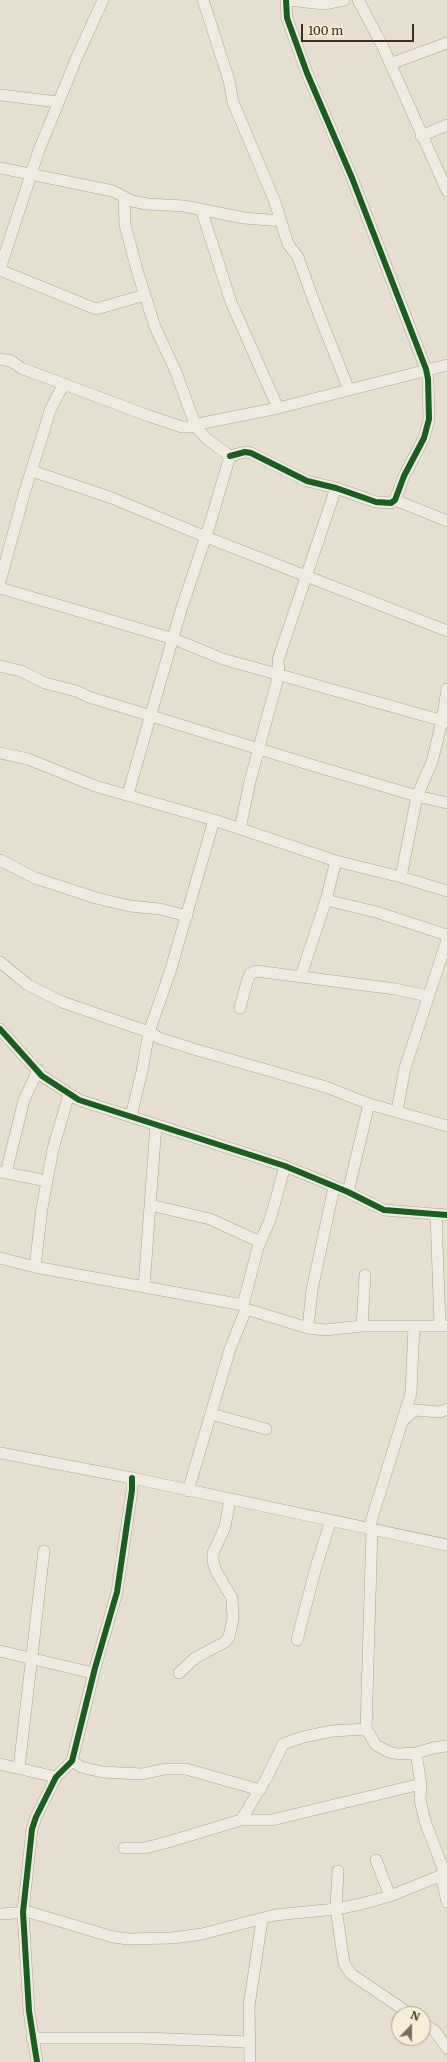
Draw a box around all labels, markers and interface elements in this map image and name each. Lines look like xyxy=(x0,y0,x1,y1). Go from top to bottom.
scale bar xyxy=(303,16,416,42)
text: 100 m xyxy=(308,23,343,38)
north arrow xyxy=(391,2006,431,2046)
text: N xyxy=(408,2008,422,2024)

